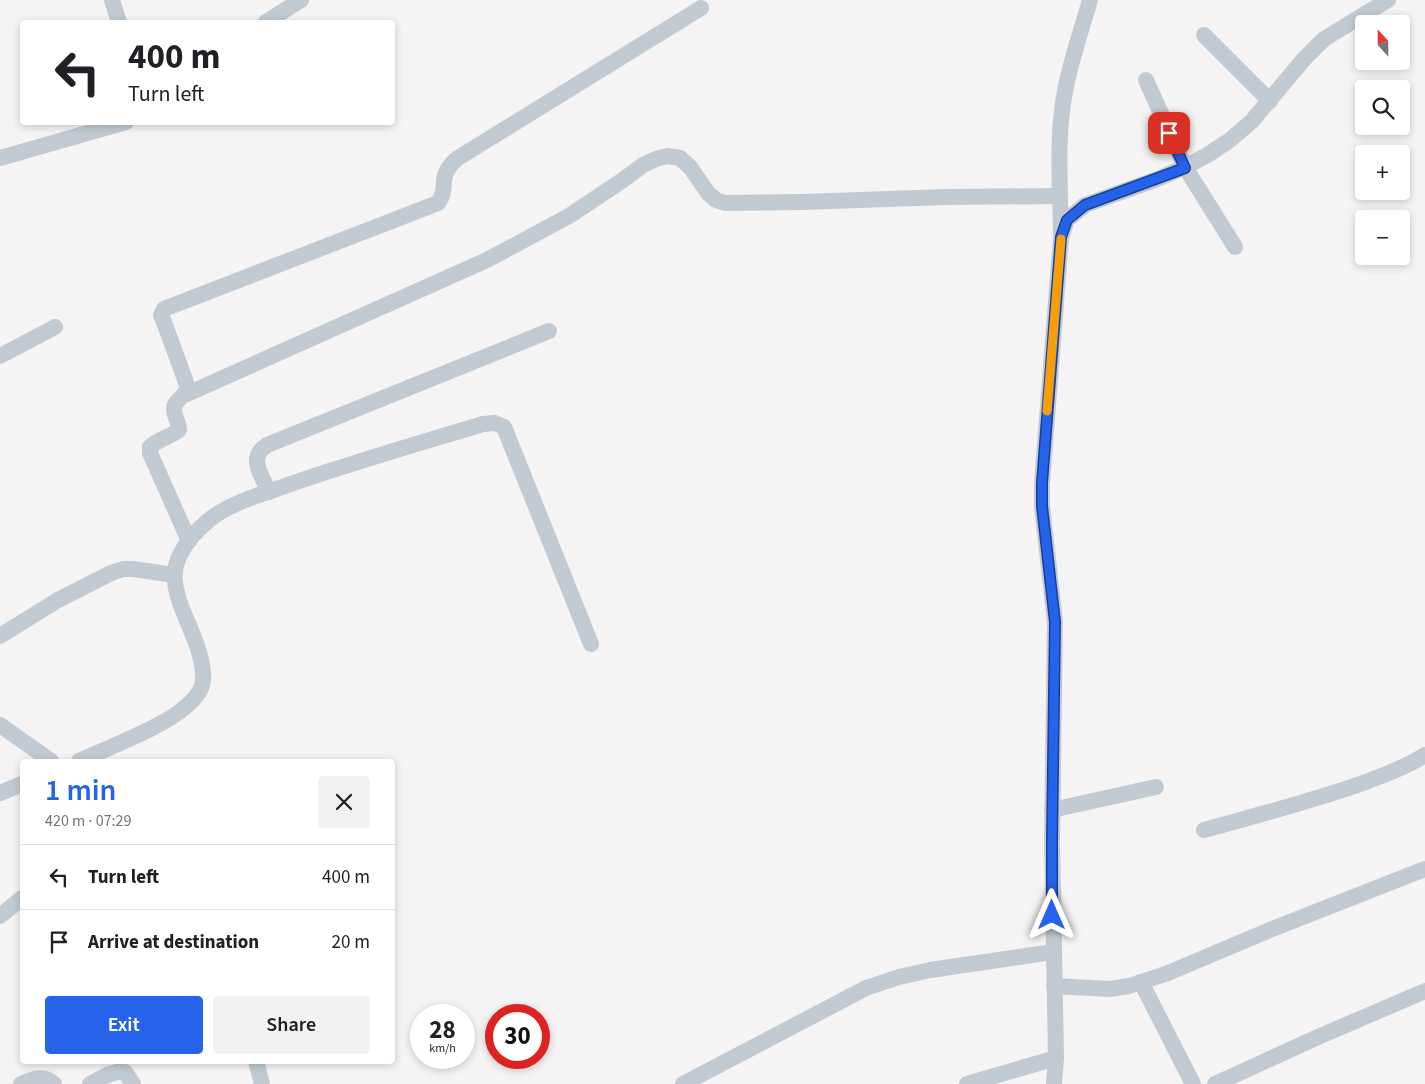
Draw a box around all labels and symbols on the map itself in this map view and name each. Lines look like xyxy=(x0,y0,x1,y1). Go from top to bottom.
north arrow xyxy=(1355,15,1410,70)
pin xyxy=(1148,112,1190,154)
position arrow xyxy=(1025,888,1077,940)
speed limit sign: 30 xyxy=(485,1004,550,1069)

